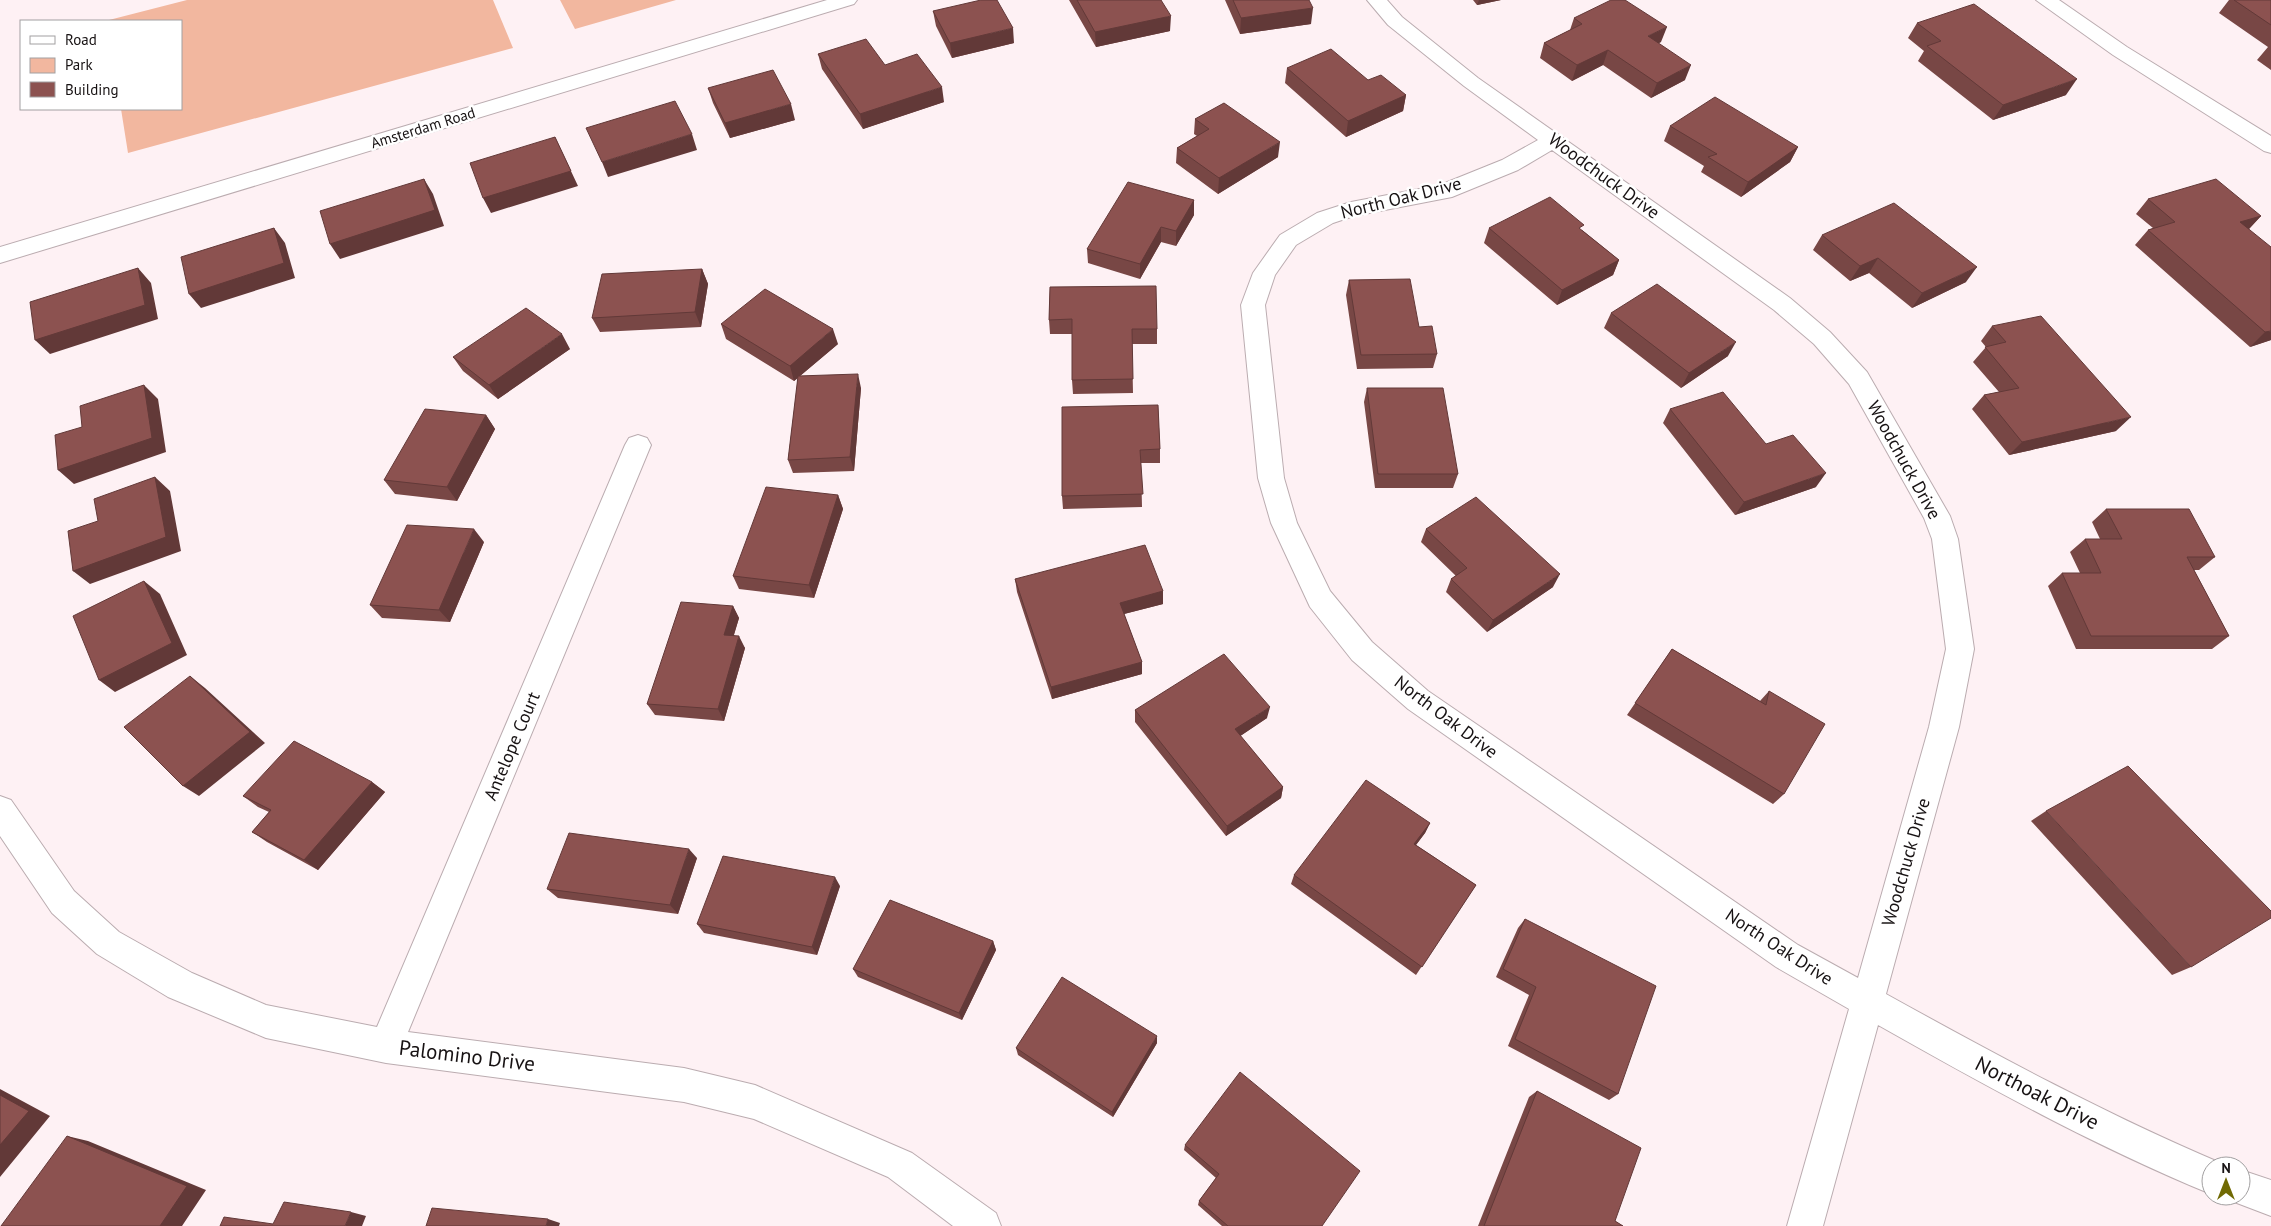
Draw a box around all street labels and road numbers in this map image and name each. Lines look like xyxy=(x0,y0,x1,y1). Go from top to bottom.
street label: Amsterdam Road xyxy=(368,103,477,152)
street label: Woodchuck Drive xyxy=(1544,127,1665,224)
street label: North Oak Drive xyxy=(1338,171,1464,224)
street label: Woodchuck Drive xyxy=(1862,396,1947,523)
street label: North Oak Drive xyxy=(1390,670,1503,763)
street label: Antelope Court xyxy=(478,688,545,804)
street label: Woodchuck Drive xyxy=(1876,795,1935,929)
street label: North Oak Drive xyxy=(1721,903,1837,990)
street label: Palomino Drive xyxy=(397,1034,537,1077)
street label: Northoak Drive xyxy=(1971,1050,2104,1135)

